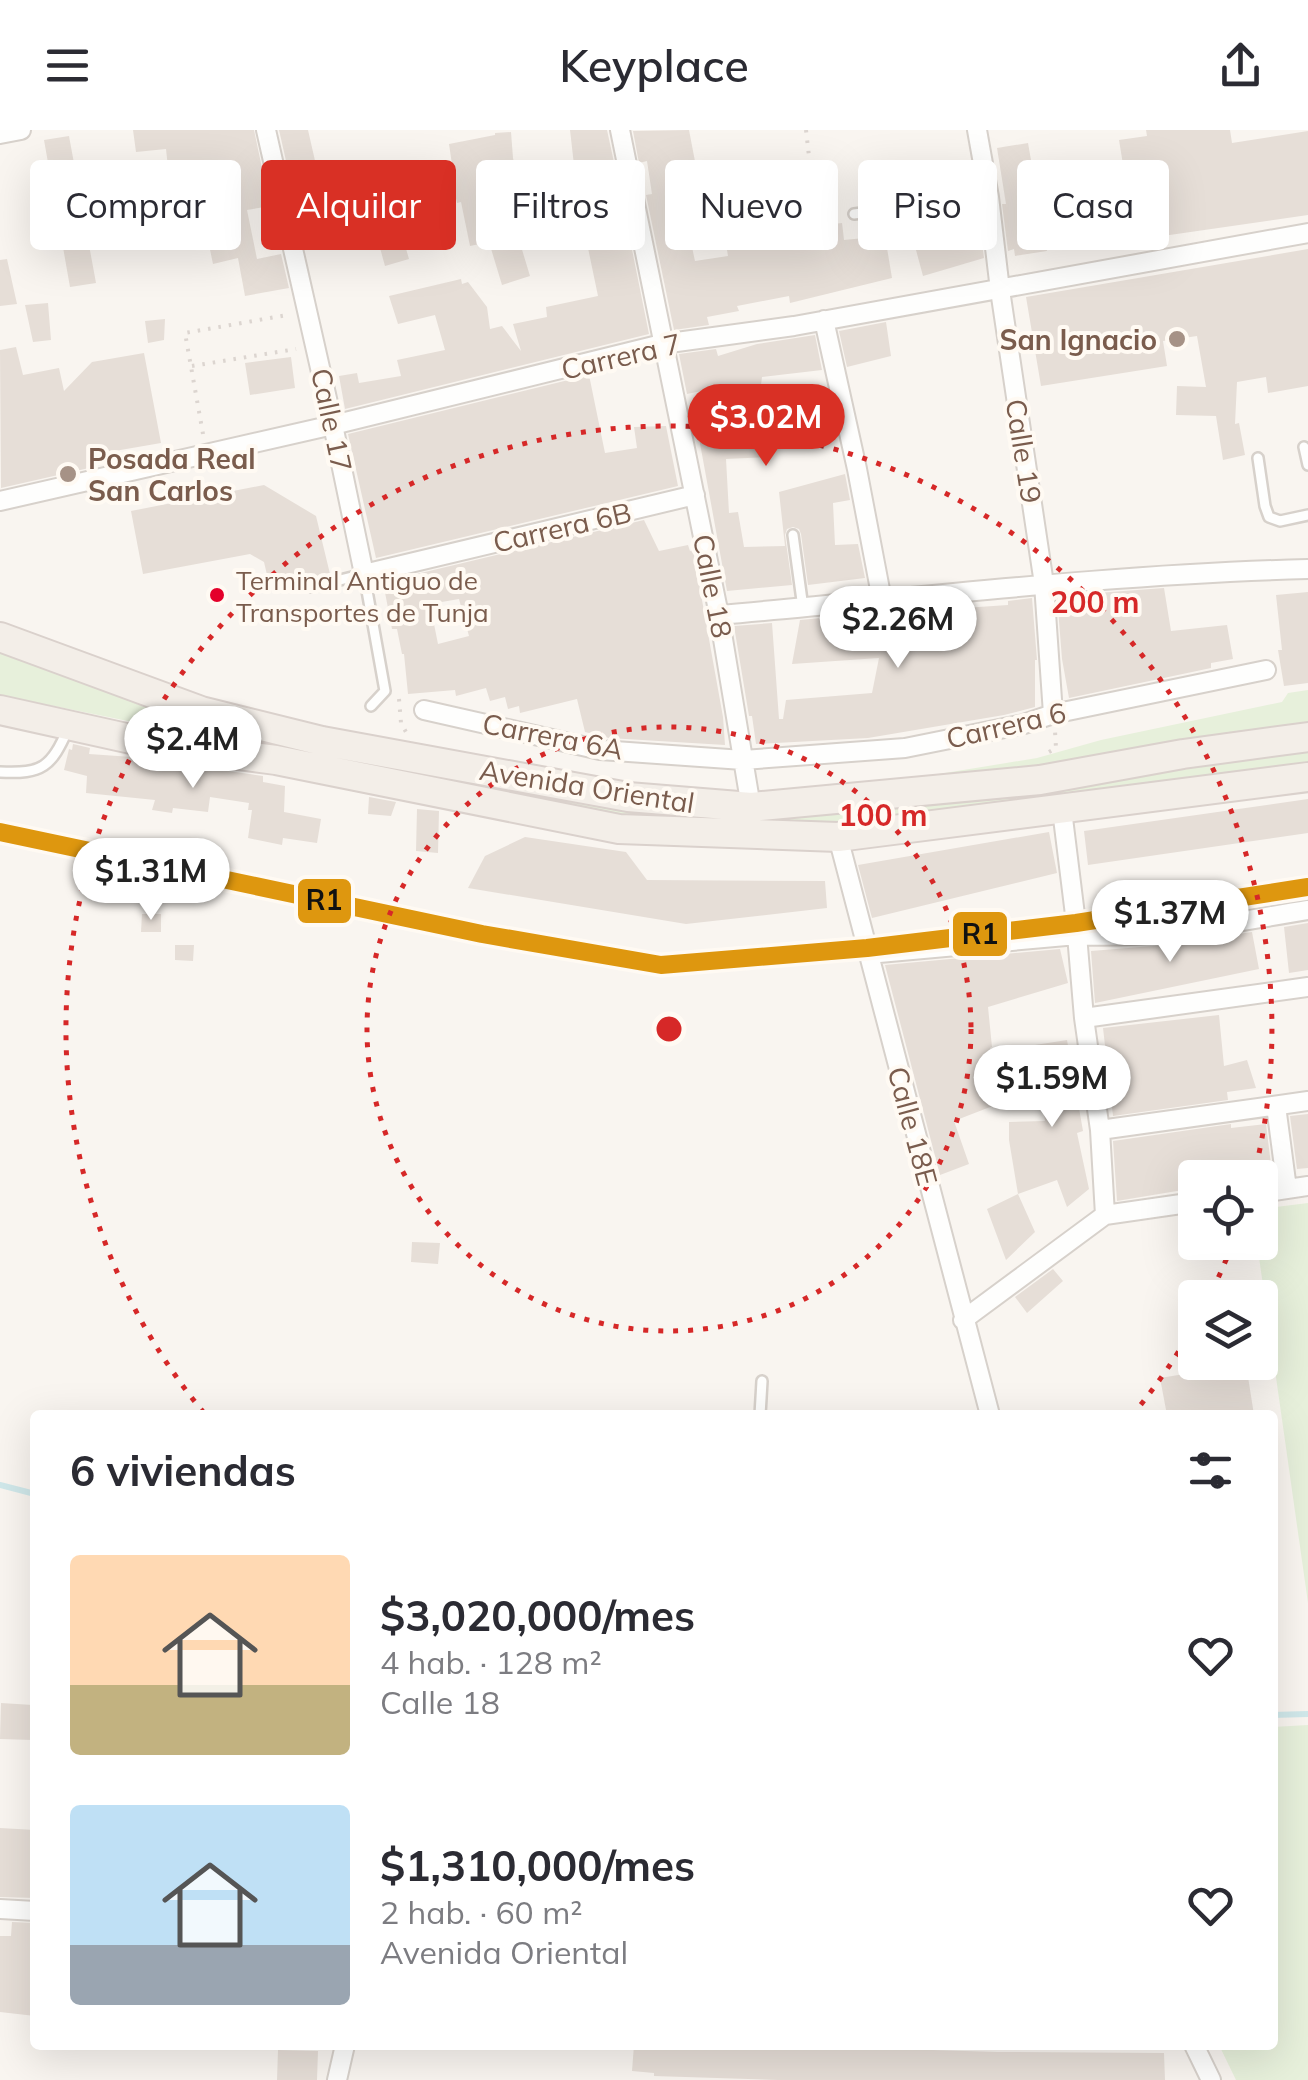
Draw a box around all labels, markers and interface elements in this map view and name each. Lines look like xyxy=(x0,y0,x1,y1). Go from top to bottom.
text: Keyplace xyxy=(559,37,749,93)
icon: menu xyxy=(40,38,95,93)
icon: share xyxy=(1213,38,1268,93)
chip: Comprar xyxy=(30,160,241,250)
chip: Alquilar xyxy=(261,160,456,250)
chip: Filtros xyxy=(476,160,645,250)
chip: Nuevo xyxy=(665,160,838,250)
chip: Piso xyxy=(858,160,997,250)
chip: Casa xyxy=(1017,160,1169,250)
place label: San Ignacio xyxy=(999,322,1157,357)
street label: Carrera 7 xyxy=(558,325,684,387)
marker: San Ignacio xyxy=(1166,328,1188,350)
street label: Calle 17 xyxy=(304,365,360,475)
pin: $3.02M xyxy=(685,384,847,469)
text: $3.02M xyxy=(710,396,822,436)
street label: Calle 19 xyxy=(999,396,1049,506)
place label: Posada Real San Carlos xyxy=(88,441,256,508)
marker: Posada Real San Carlos xyxy=(57,463,79,485)
street label: Carrera 6B xyxy=(489,494,635,560)
street label: Calle 18 xyxy=(686,531,740,641)
place label: Terminal Antiguo de Transportes de Tunja xyxy=(236,564,489,629)
text: 200 m xyxy=(1050,583,1140,621)
marker: Terminal Antiguo de Transportes de Tunja xyxy=(207,585,227,605)
pin: $2.26M xyxy=(817,586,979,671)
text: $2.26M xyxy=(842,598,954,638)
street label: Carrera 6 xyxy=(943,694,1069,756)
street label: Carrera 6A xyxy=(480,705,627,767)
pin: $2.4M xyxy=(123,706,263,791)
text: $2.4M xyxy=(146,718,240,758)
street label: Avenida Oriental xyxy=(477,752,697,820)
text: 100 m xyxy=(838,796,928,834)
pin: $1.31M xyxy=(70,838,232,923)
text: $1.31M xyxy=(95,850,207,890)
line badge: R1 xyxy=(296,877,353,925)
pin: $1.37M xyxy=(1089,880,1251,965)
text: R1 xyxy=(306,882,342,917)
text: $1.37M xyxy=(1114,892,1226,932)
line badge: R1 xyxy=(951,910,1009,958)
text: R1 xyxy=(962,916,998,951)
centre of rings xyxy=(651,1011,687,1047)
pin: $1.59M xyxy=(971,1045,1133,1130)
text: $1.59M xyxy=(996,1057,1108,1097)
street label: Calle 18E xyxy=(880,1063,946,1189)
map controls xyxy=(1178,1160,1278,1380)
button: locate xyxy=(1178,1160,1278,1260)
button: layers xyxy=(1178,1280,1278,1380)
icon: filters xyxy=(1183,1443,1238,1498)
text: 6 viviendas xyxy=(70,1444,296,1497)
text: $3,020,000/mes xyxy=(380,1589,695,1642)
icon: home xyxy=(150,1595,270,1715)
icon: heart xyxy=(1183,1628,1238,1683)
text: 4 hab. · 128 m² xyxy=(380,1642,602,1682)
text: Calle 18 xyxy=(380,1682,500,1722)
text: $1,310,000/mes xyxy=(380,1839,695,1892)
icon: home xyxy=(150,1845,270,1965)
icon: heart xyxy=(1183,1878,1238,1933)
text: 2 hab. · 60 m² xyxy=(380,1892,582,1932)
text: Avenida Oriental xyxy=(380,1932,628,1972)

